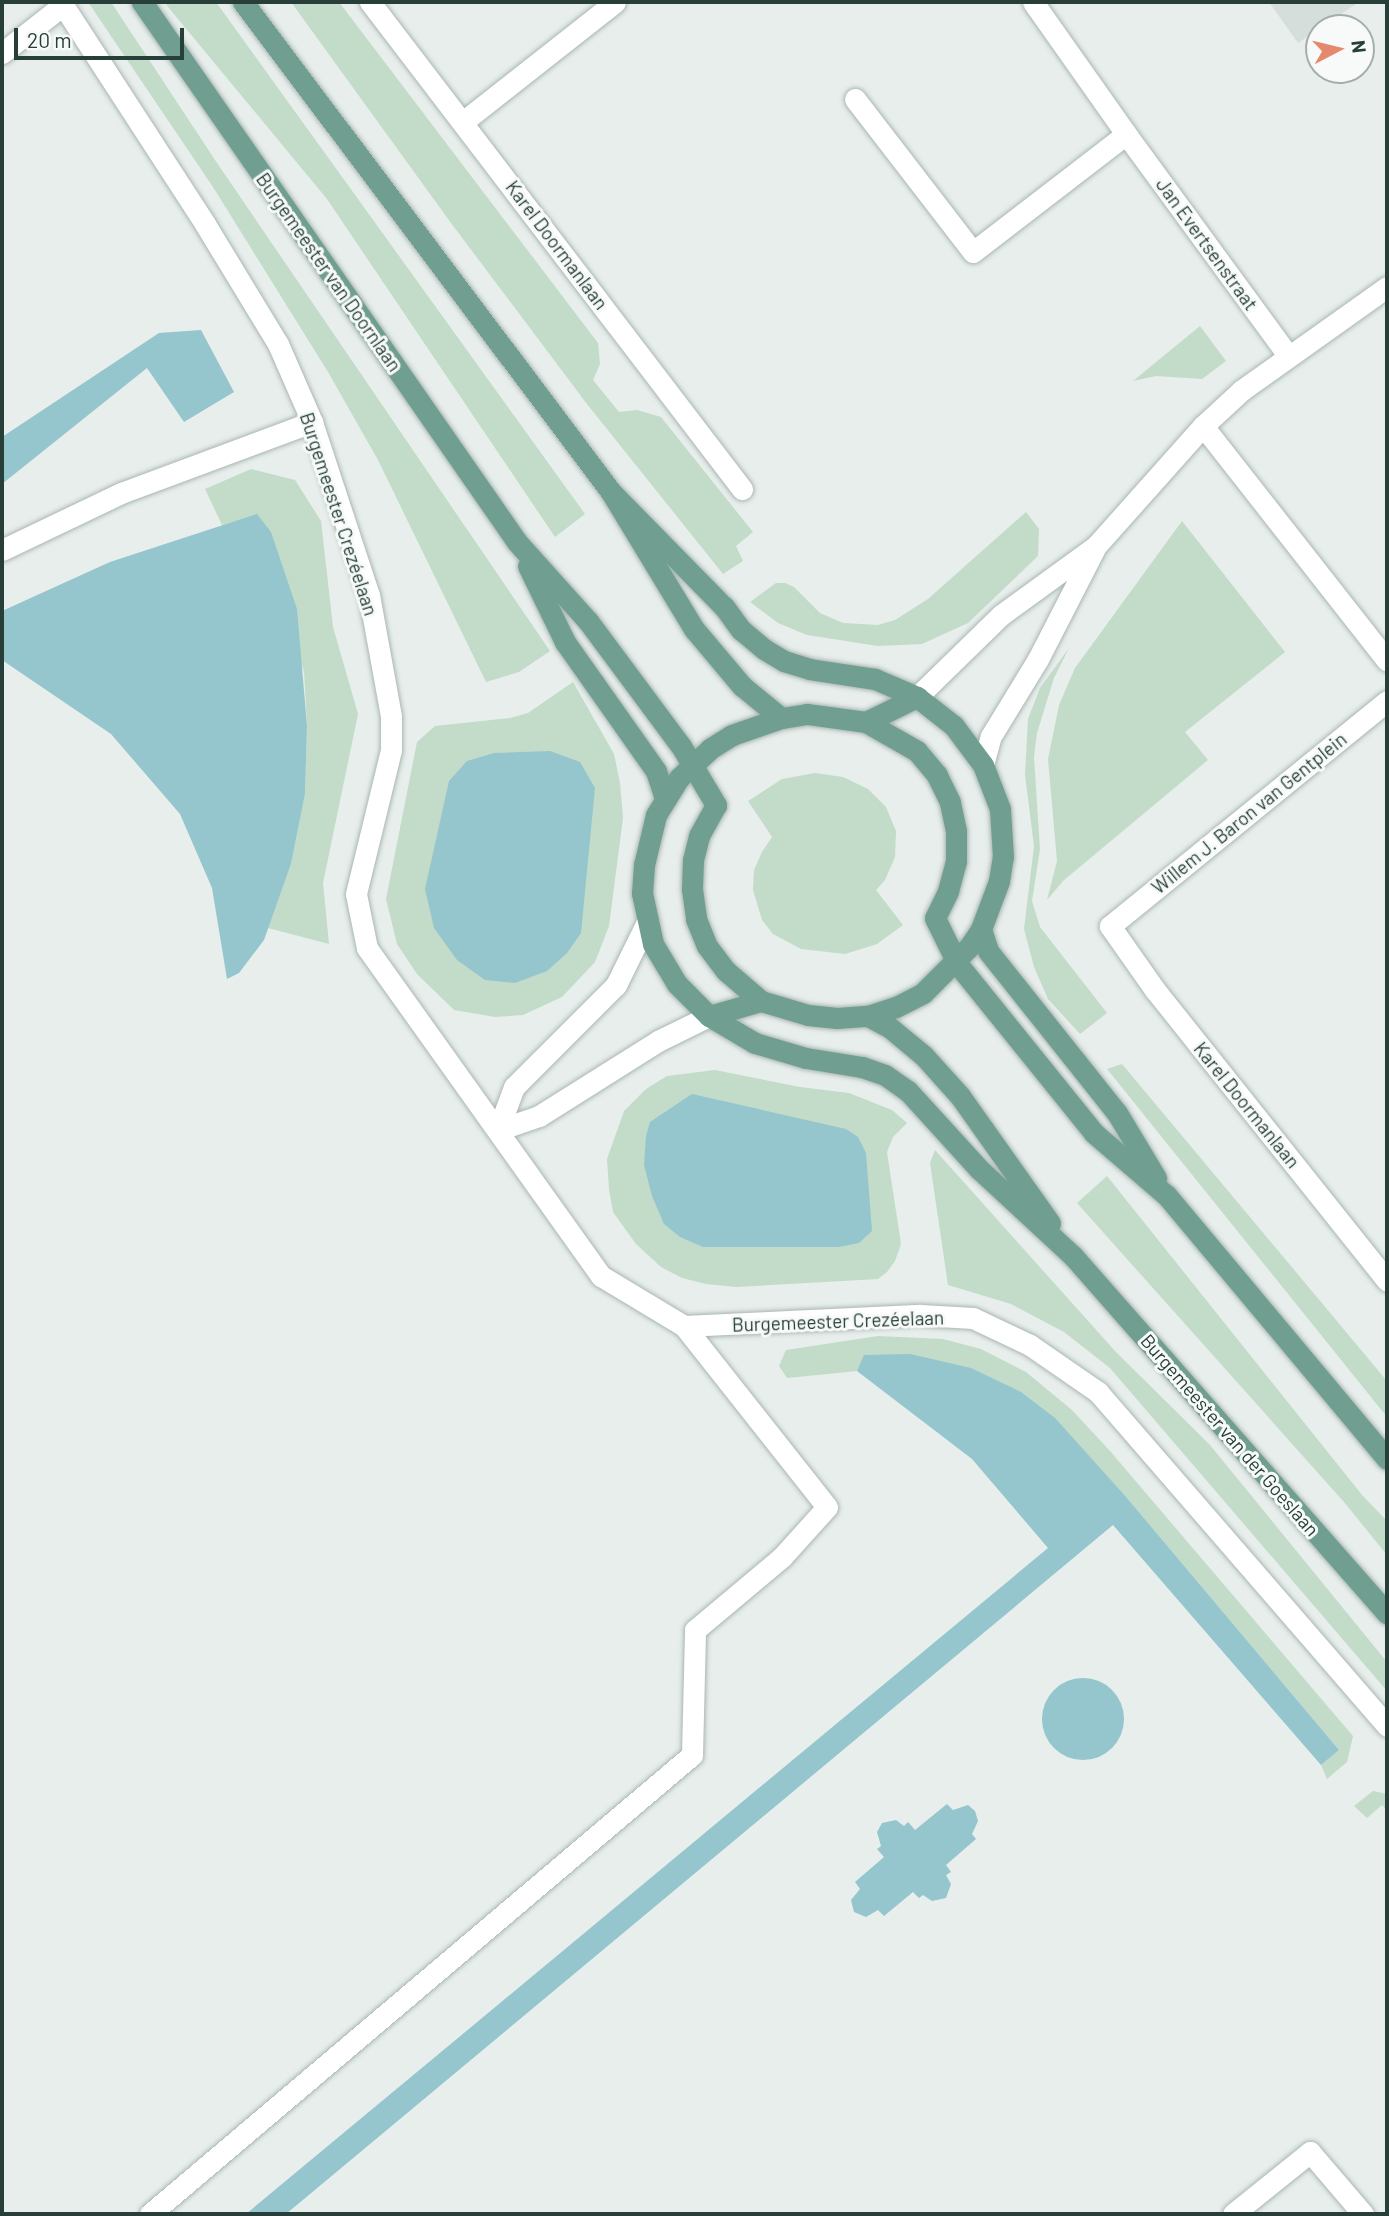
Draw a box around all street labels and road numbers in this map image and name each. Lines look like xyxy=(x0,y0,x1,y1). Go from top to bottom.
street label: Burgemeester van Doornlaan xyxy=(252,168,406,376)
street label: Jan Evertsenstraat xyxy=(1151,173,1263,315)
street label: Karel Doormanlaan xyxy=(501,176,613,314)
street label: Burgemeester Crezéelaan xyxy=(295,410,383,618)
street label: Willem J. Baron van Gentplein xyxy=(1147,727,1351,899)
street label: Karel Doormanlaan xyxy=(1189,1037,1305,1173)
street label: Burgemeester Crezéelaan xyxy=(732,1306,944,1336)
street label: Burgemeester van der Goeslaan xyxy=(1136,1329,1324,1541)

